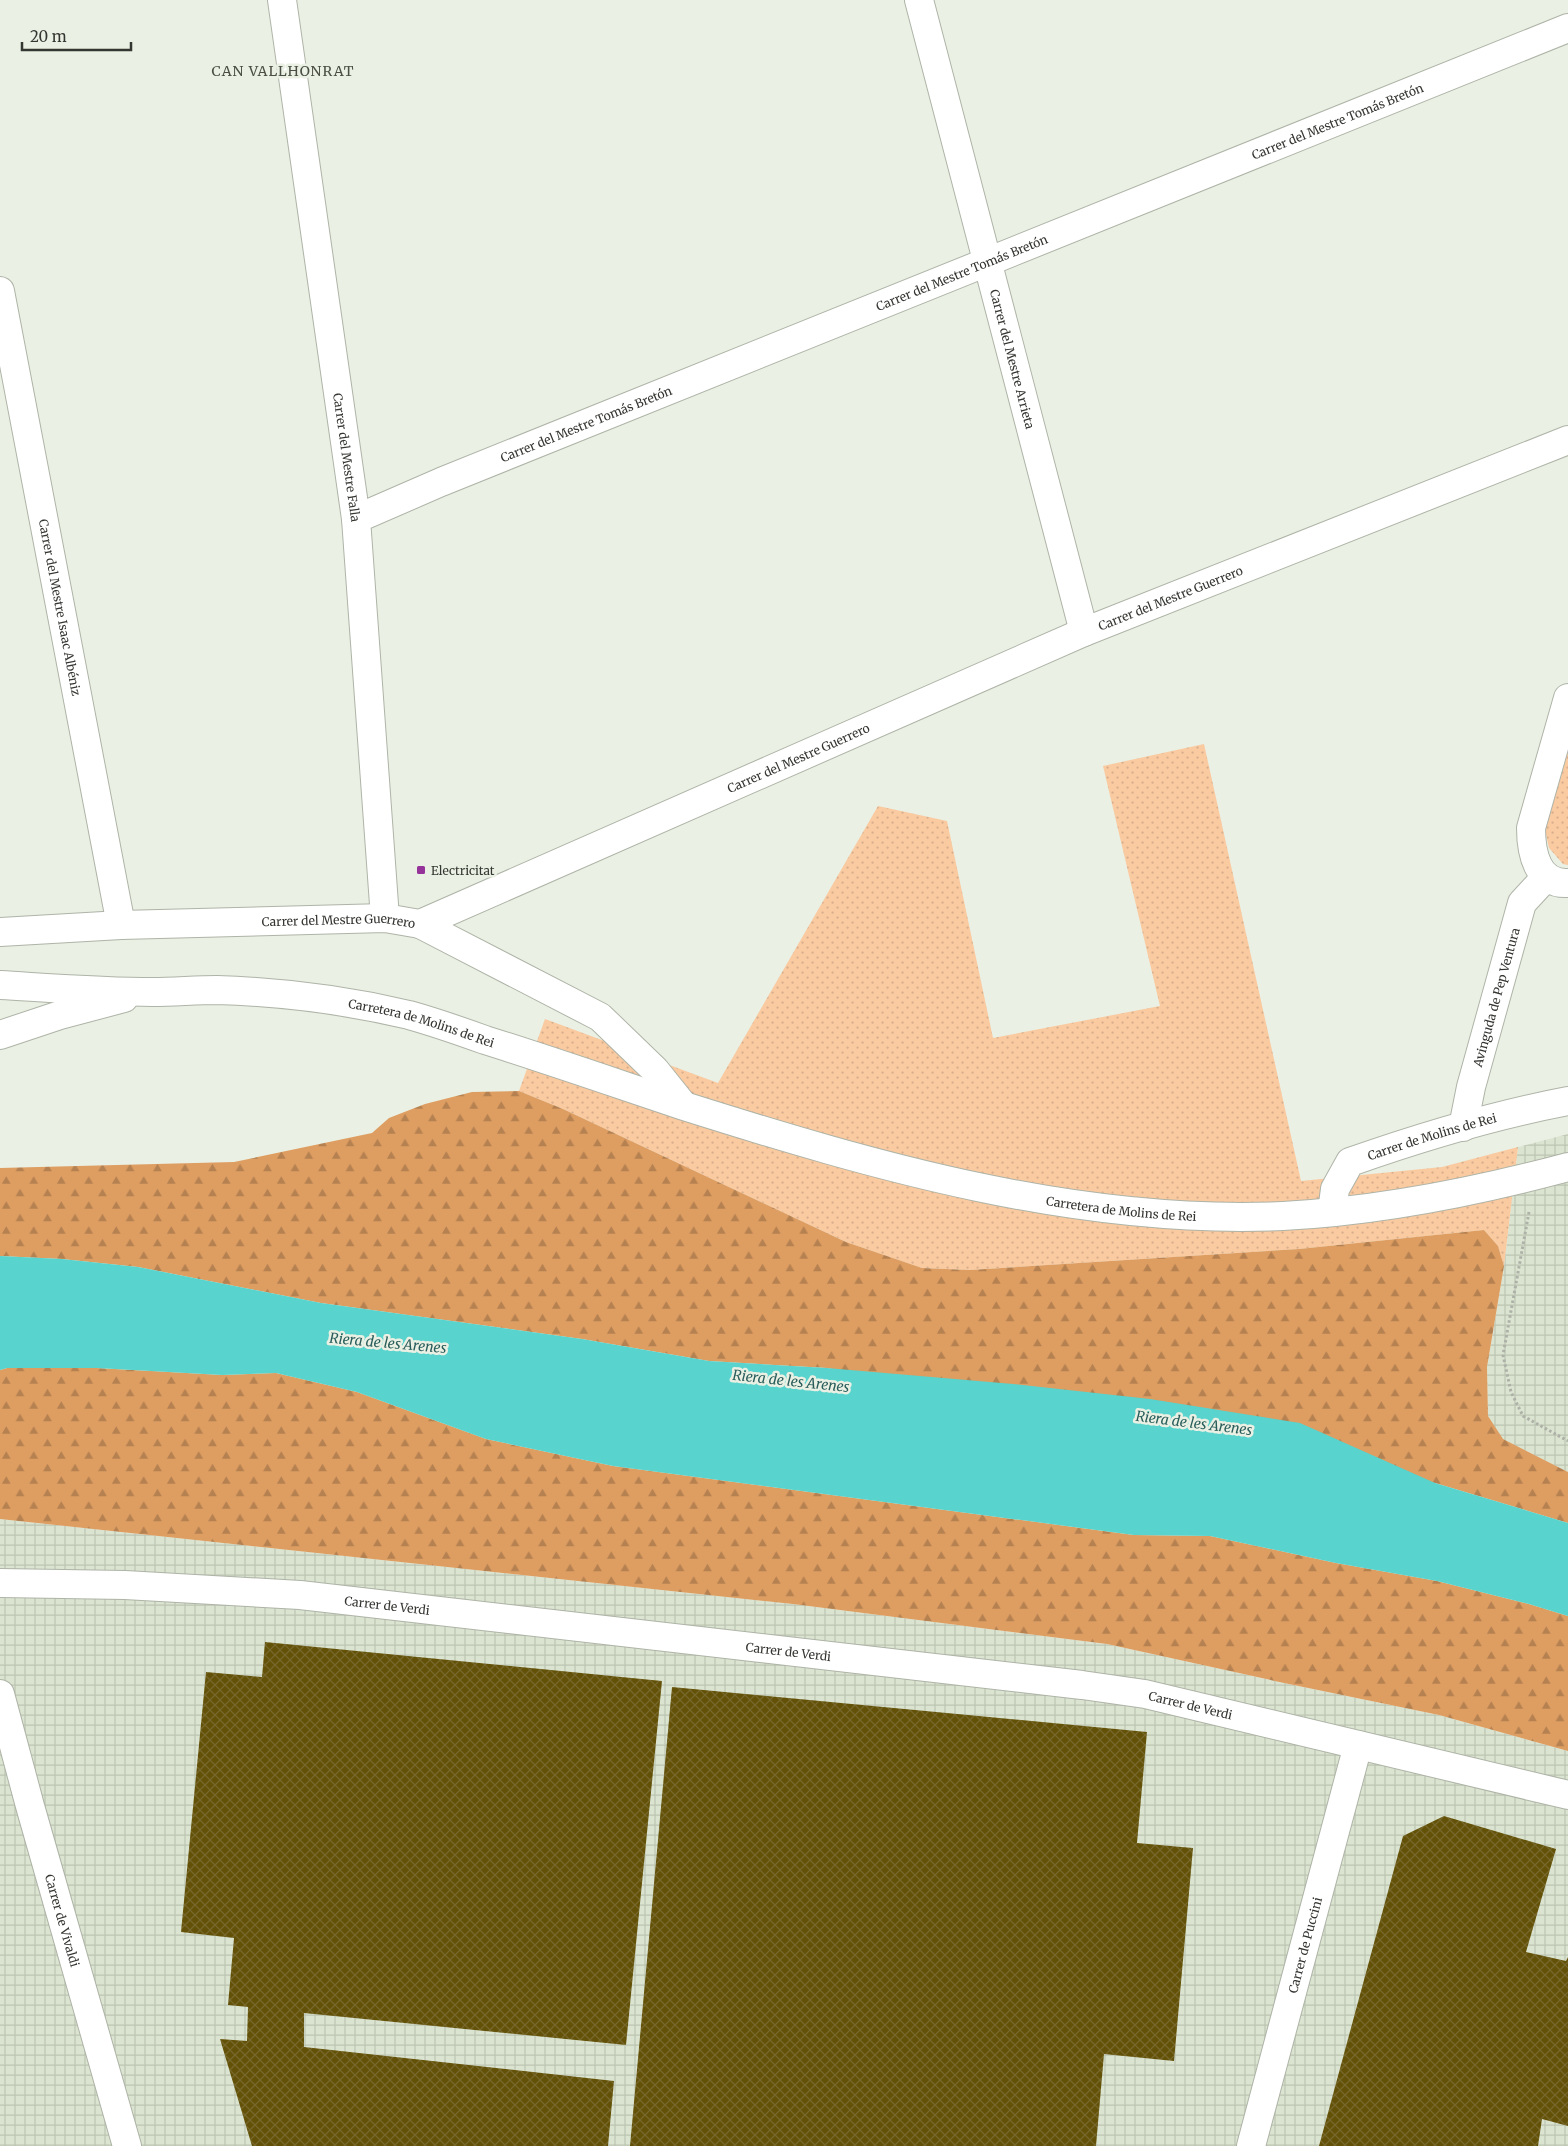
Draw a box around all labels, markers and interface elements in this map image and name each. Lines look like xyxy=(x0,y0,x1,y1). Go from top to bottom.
scale bar xyxy=(22,20,131,52)
text: 20 m xyxy=(30,27,67,46)
district label: CAN VALLHONRAT xyxy=(211,62,355,80)
street label: Carrer del Mestre Tomás Bretón xyxy=(1249,80,1425,162)
street label: Carrer del Mestre Tomás Bretón xyxy=(874,231,1050,314)
street label: Carrer del Mestre Arrieta xyxy=(987,288,1038,431)
street label: Carrer del Mestre Tomás Bretón xyxy=(498,382,674,465)
street label: Carrer del Mestre Falla xyxy=(331,392,364,523)
street label: Carrer del Mestre Isaac Albéniz xyxy=(36,518,85,697)
street label: Carrer del Mestre Guerrero xyxy=(1096,562,1245,633)
street label: Carrer del Mestre Guerrero xyxy=(725,720,872,796)
place label: Electricitat xyxy=(431,863,495,878)
marker: Electricitat xyxy=(415,864,427,876)
street label: Carrer del Mestre Guerrero xyxy=(262,910,417,931)
street label: Avinguda de Pep Ventura xyxy=(1469,926,1522,1069)
street label: Carretera de Molins de Rei xyxy=(347,995,496,1050)
street label: Carrer de Molins de Rei xyxy=(1365,1110,1498,1163)
street label: Carretera de Molins de Rei xyxy=(1045,1193,1197,1223)
water label: Riera de les Arenes xyxy=(329,1329,447,1357)
water label: Riera de les Arenes xyxy=(732,1366,850,1396)
water label: Riera de les Arenes xyxy=(1135,1407,1254,1439)
street label: Carrer de Verdi xyxy=(344,1593,431,1617)
street label: Carrer de Verdi xyxy=(745,1639,832,1664)
street label: Carrer de Verdi xyxy=(1147,1688,1234,1722)
street label: Carrer de Vivaldi xyxy=(42,1872,83,1969)
street label: Carrer de Puccini xyxy=(1285,1895,1325,1995)

